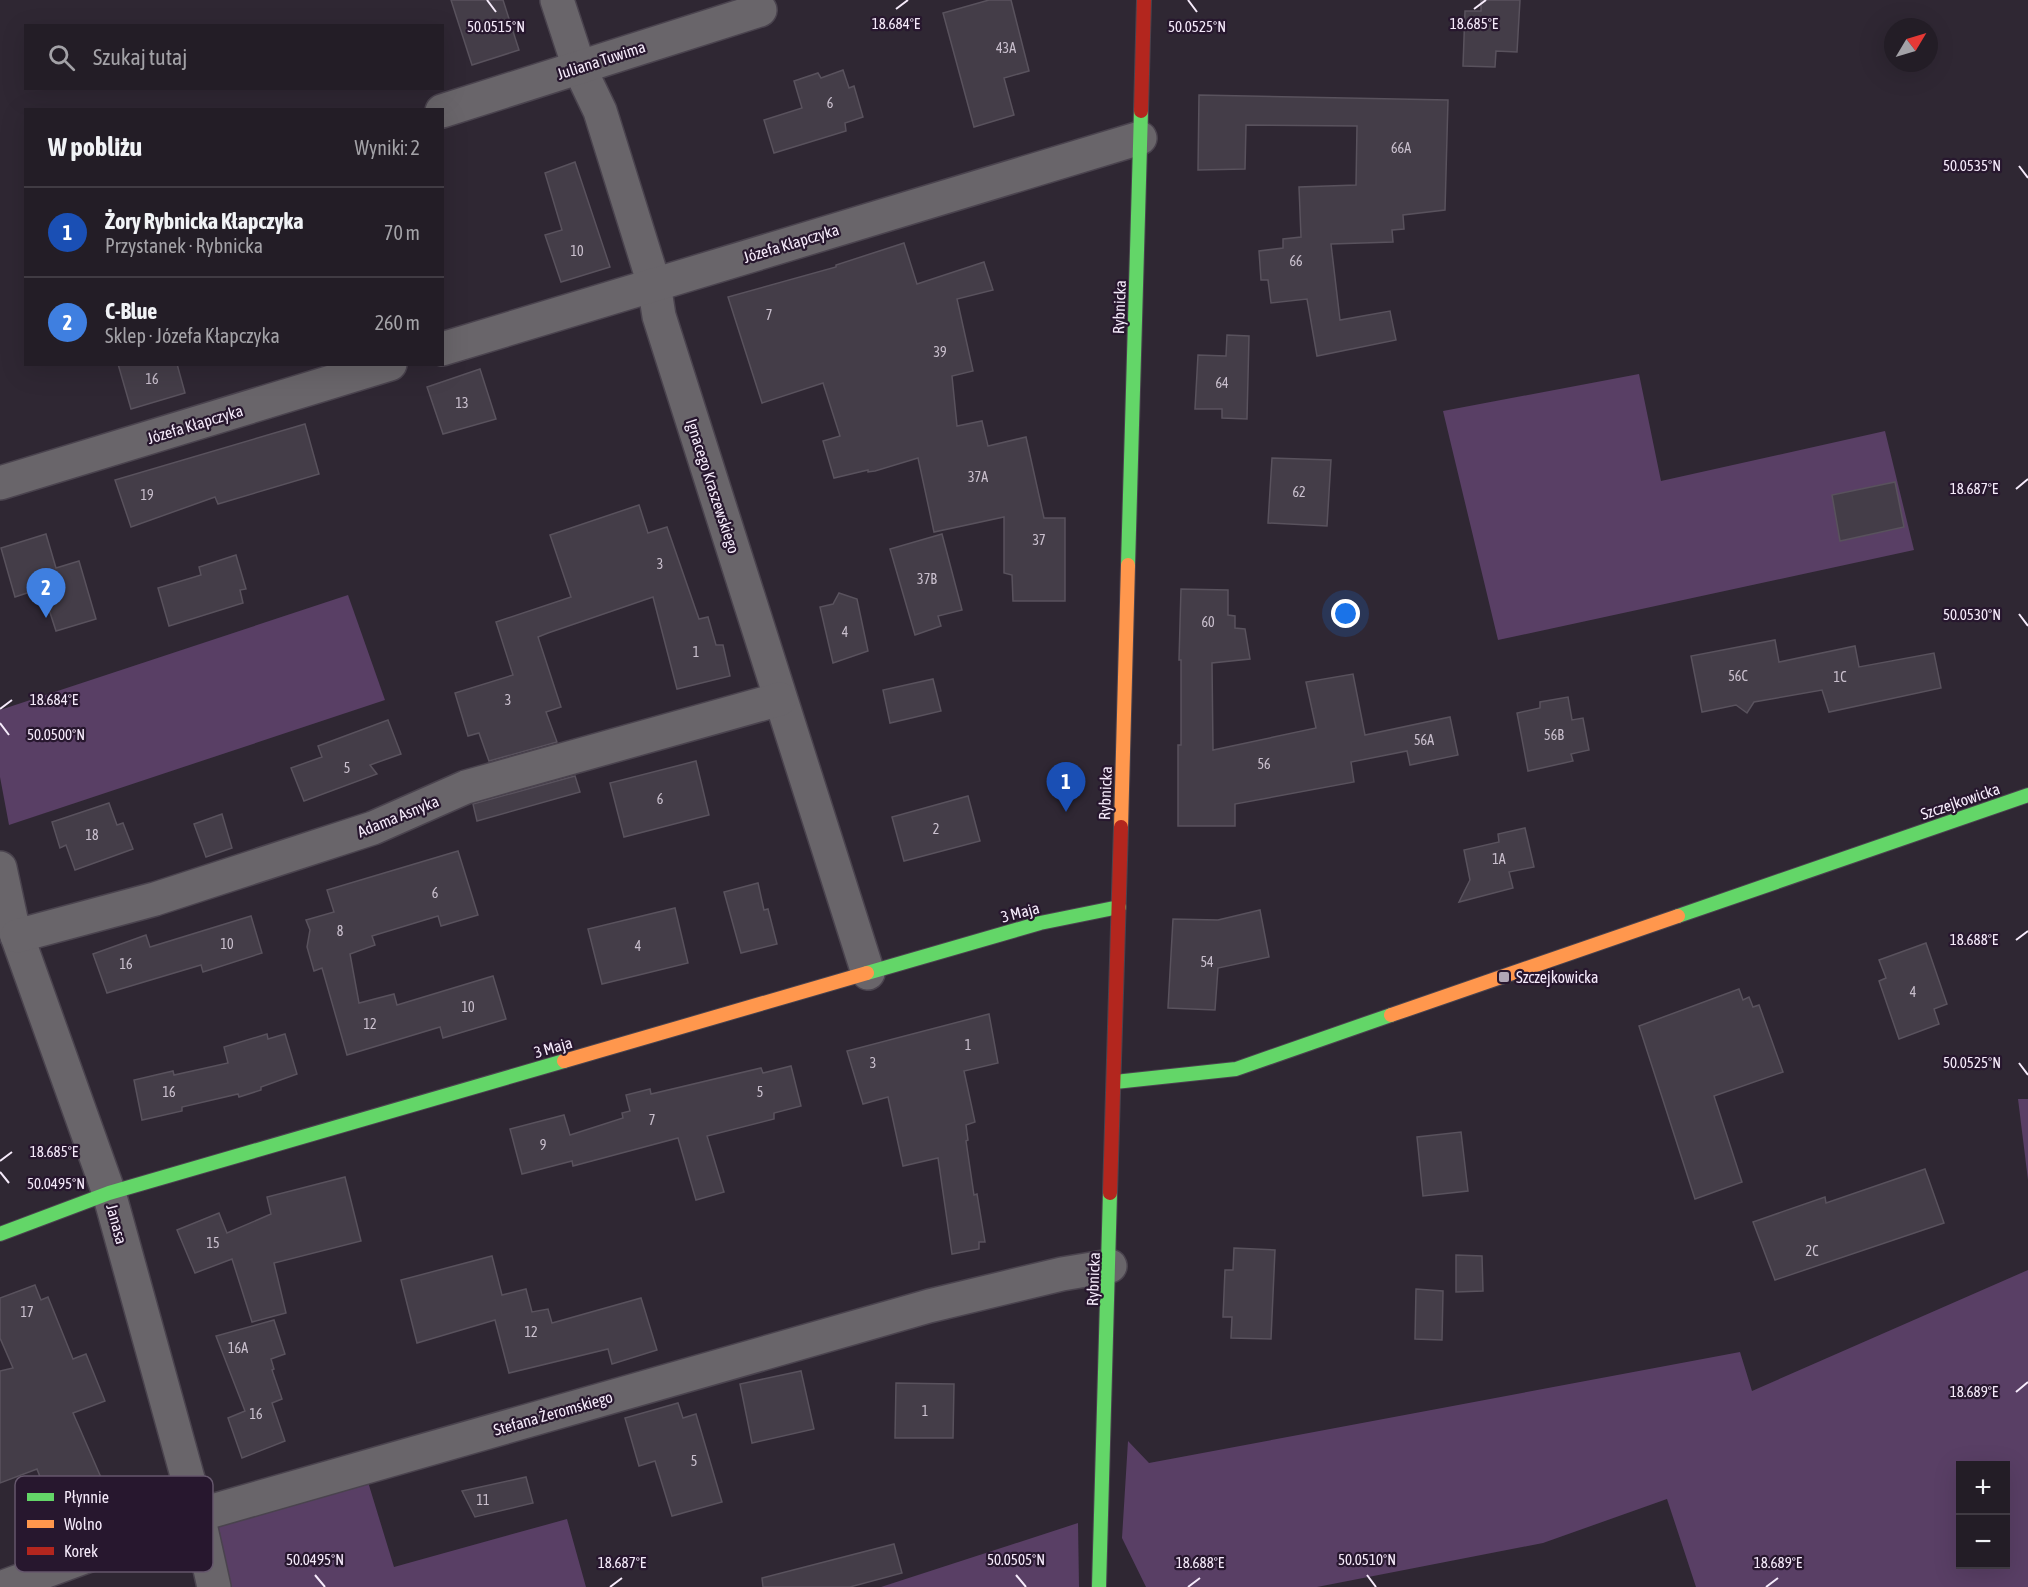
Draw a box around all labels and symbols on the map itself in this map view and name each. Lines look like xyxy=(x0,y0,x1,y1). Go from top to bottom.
text: 18.684°E xyxy=(872,15,921,32)
text: 18.685°E xyxy=(1450,15,1499,32)
text: 50.0515°N xyxy=(467,18,525,35)
text: 50.0525°N xyxy=(1168,18,1226,35)
north arrow xyxy=(1884,18,1938,72)
street label: Juliana Tuwima xyxy=(555,37,647,83)
house number: 43A xyxy=(996,40,1016,56)
house number: 6 xyxy=(827,95,834,111)
house number: 66A xyxy=(1391,140,1411,156)
text: 50.0535°N xyxy=(1943,157,2001,174)
street label: Józefa Kłapczyka xyxy=(741,220,841,267)
house number: 10 xyxy=(570,243,584,259)
house number: 66 xyxy=(1289,253,1303,269)
street label: Rybnicka xyxy=(1109,280,1130,334)
house number: 7 xyxy=(766,307,772,323)
house number: 39 xyxy=(933,344,947,360)
house number: 16 xyxy=(145,371,159,387)
house number: 64 xyxy=(1215,375,1229,391)
house number: 13 xyxy=(455,395,469,411)
street label: Józefa Kłapczyka xyxy=(145,401,245,448)
street label: Ignacego Kraszewskiego xyxy=(682,416,743,556)
house number: 37A xyxy=(968,469,988,485)
text: 18.687°E xyxy=(1950,480,1999,497)
house number: 62 xyxy=(1292,484,1306,500)
house number: 19 xyxy=(140,487,154,503)
house number: 37 xyxy=(1032,532,1046,548)
house number: 3 xyxy=(657,556,663,572)
pin: 2 xyxy=(26,568,66,618)
house number: 37B xyxy=(917,571,937,587)
your location xyxy=(1331,599,1360,628)
text: 50.0530°N xyxy=(1943,606,2001,623)
house number: 60 xyxy=(1201,614,1215,630)
house number: 4 xyxy=(842,624,849,640)
house number: 1 xyxy=(693,644,699,660)
house number: 56C xyxy=(1728,668,1748,684)
house number: 1C xyxy=(1834,669,1847,685)
text: 18.684°E xyxy=(30,691,79,708)
house number: 3 xyxy=(505,692,511,708)
text: 50.0500°N xyxy=(27,726,85,743)
house number: 56B xyxy=(1544,727,1564,743)
house number: 56A xyxy=(1414,732,1434,748)
house number: 56 xyxy=(1257,756,1271,772)
house number: 5 xyxy=(344,760,350,776)
pin: 1 xyxy=(1046,762,1086,812)
street label: Rybnicka xyxy=(1095,766,1116,820)
street label: Szczejkowicka xyxy=(1918,779,2002,824)
street label: Adama Asnyka xyxy=(355,791,442,841)
house number: 6 xyxy=(657,791,664,807)
house number: 2 xyxy=(933,821,939,837)
house number: 18 xyxy=(85,827,99,843)
house number: 1A xyxy=(1492,851,1506,867)
house number: 6 xyxy=(432,885,439,901)
street label: 3 Maja xyxy=(999,898,1041,927)
house number: 8 xyxy=(337,923,344,939)
text: 18.688°E xyxy=(1950,931,1999,948)
house number: 10 xyxy=(220,936,234,952)
house number: 4 xyxy=(635,938,642,954)
house number: 54 xyxy=(1200,954,1214,970)
house number: 16 xyxy=(119,956,133,972)
place label: Szczejkowicka xyxy=(1516,968,1599,987)
marker: Szczejkowicka xyxy=(1497,970,1511,984)
house number: 4 xyxy=(1910,984,1917,1000)
house number: 10 xyxy=(461,999,475,1015)
house number: 12 xyxy=(363,1016,377,1032)
street label: 3 Maja xyxy=(532,1033,575,1062)
house number: 1 xyxy=(965,1037,971,1053)
text: 50.0525°N xyxy=(1943,1054,2001,1071)
house number: 3 xyxy=(870,1055,876,1071)
house number: 16 xyxy=(162,1084,176,1100)
house number: 5 xyxy=(757,1084,763,1100)
house number: 7 xyxy=(649,1112,655,1128)
house number: 9 xyxy=(540,1137,546,1153)
text: 18.685°E xyxy=(30,1143,79,1160)
text: 50.0495°N xyxy=(27,1175,85,1192)
street label: Janasa xyxy=(103,1202,131,1246)
house number: 15 xyxy=(206,1235,220,1251)
house number: 2C xyxy=(1806,1243,1819,1259)
street label: Rybnicka xyxy=(1083,1252,1104,1306)
house number: 17 xyxy=(20,1304,34,1320)
house number: 12 xyxy=(524,1324,538,1340)
house number: 16A xyxy=(228,1340,248,1356)
text: 18.689°E xyxy=(1950,1383,1999,1400)
street label: Stefana Żeromskiego xyxy=(491,1387,615,1440)
house number: 1 xyxy=(922,1403,928,1419)
house number: 16 xyxy=(249,1406,263,1422)
house number: 5 xyxy=(691,1453,697,1469)
legend xyxy=(15,1476,213,1572)
text: Płynnie xyxy=(64,1488,109,1507)
house number: 11 xyxy=(476,1492,490,1508)
text: Wolno xyxy=(64,1515,102,1533)
text: Korek xyxy=(64,1542,98,1560)
text: 50.0495°N xyxy=(286,1551,344,1568)
text: 50.0505°N xyxy=(987,1551,1045,1568)
text: 50.0510°N xyxy=(1338,1551,1396,1568)
text: 18.687°E xyxy=(598,1554,647,1571)
text: 18.688°E xyxy=(1176,1554,1225,1571)
text: 18.689°E xyxy=(1754,1554,1803,1571)

